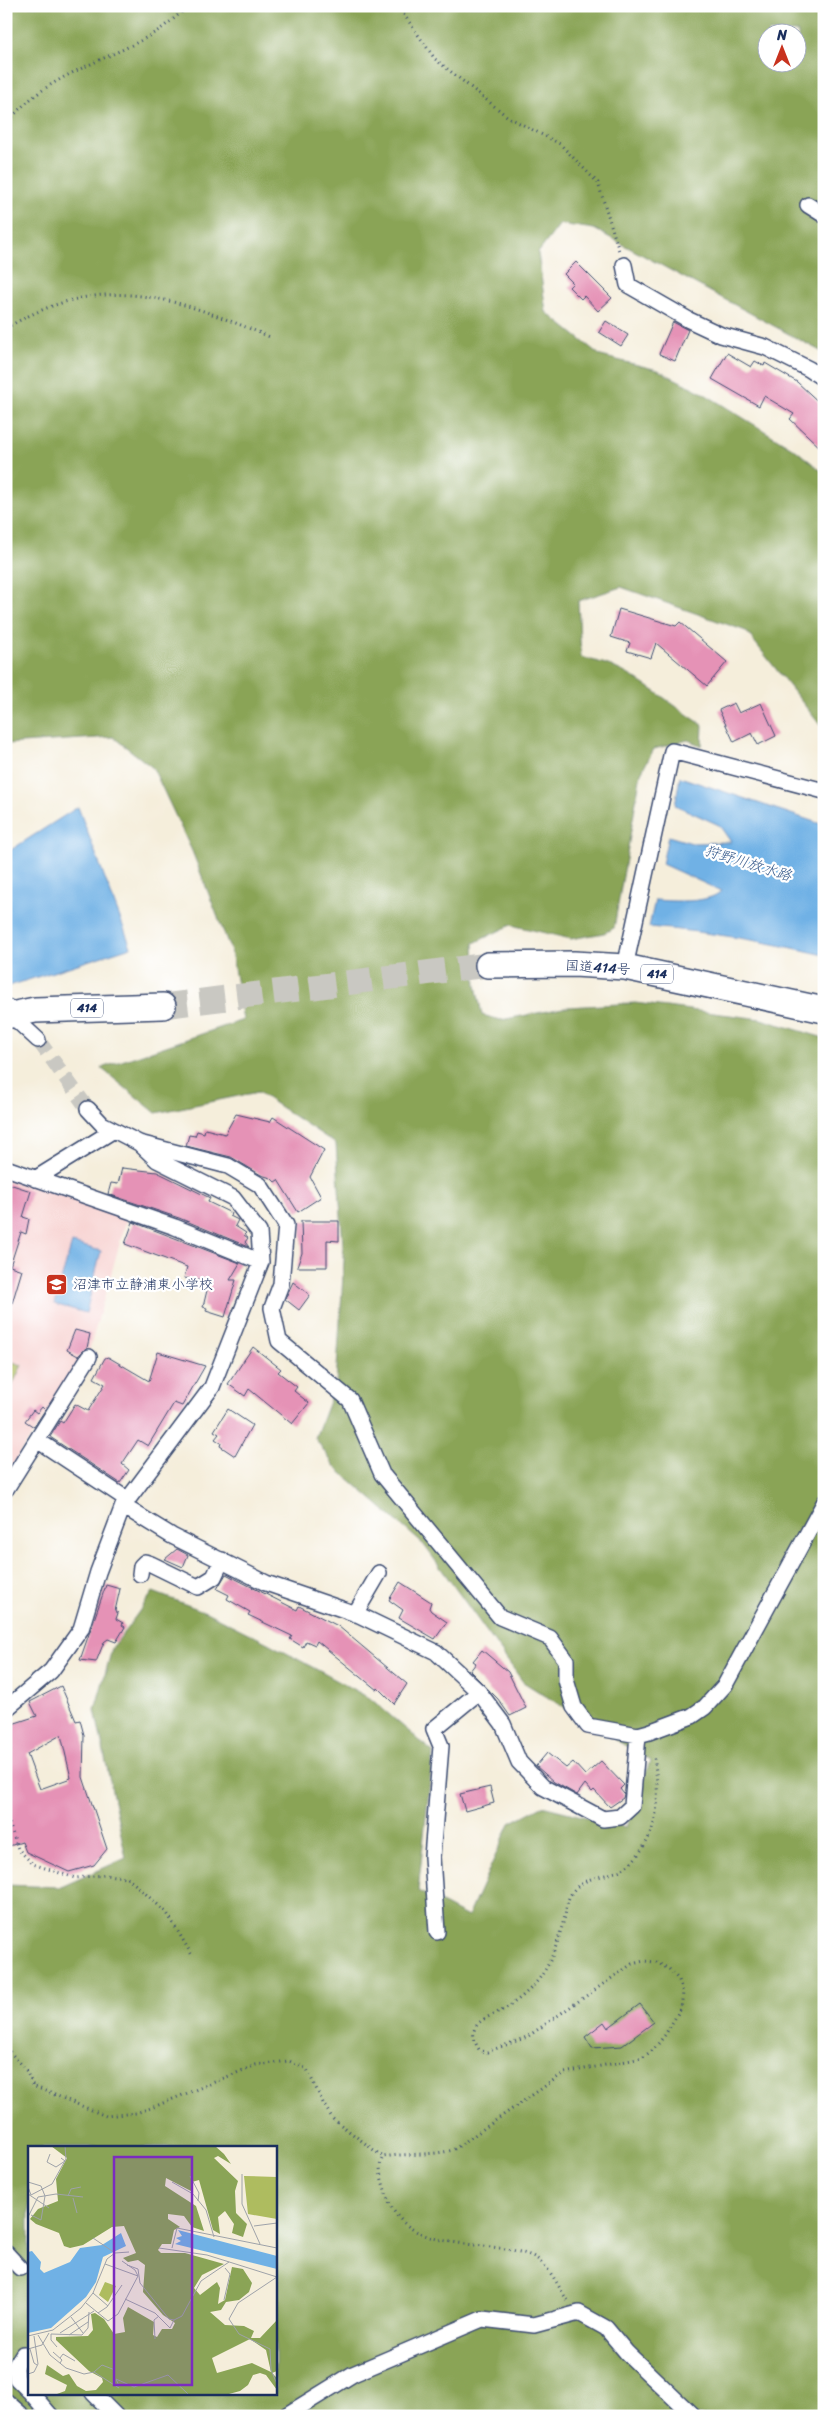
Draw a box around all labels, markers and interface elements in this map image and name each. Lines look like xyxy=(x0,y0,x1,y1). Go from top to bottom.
north arrow xyxy=(758,22,808,72)
text: N xyxy=(776,23,787,48)
water label: 狩野川放水路 xyxy=(701,837,796,889)
street label: 国道414号 xyxy=(564,953,632,982)
road number: 414 xyxy=(641,964,673,984)
road number: 414 xyxy=(71,998,103,1018)
school or university icon: 沼津市立静浦東小学校 xyxy=(45,1272,69,1296)
place label: 沼津市立静浦東小学校 xyxy=(73,1272,213,1297)
inset map xyxy=(28,2146,276,2394)

